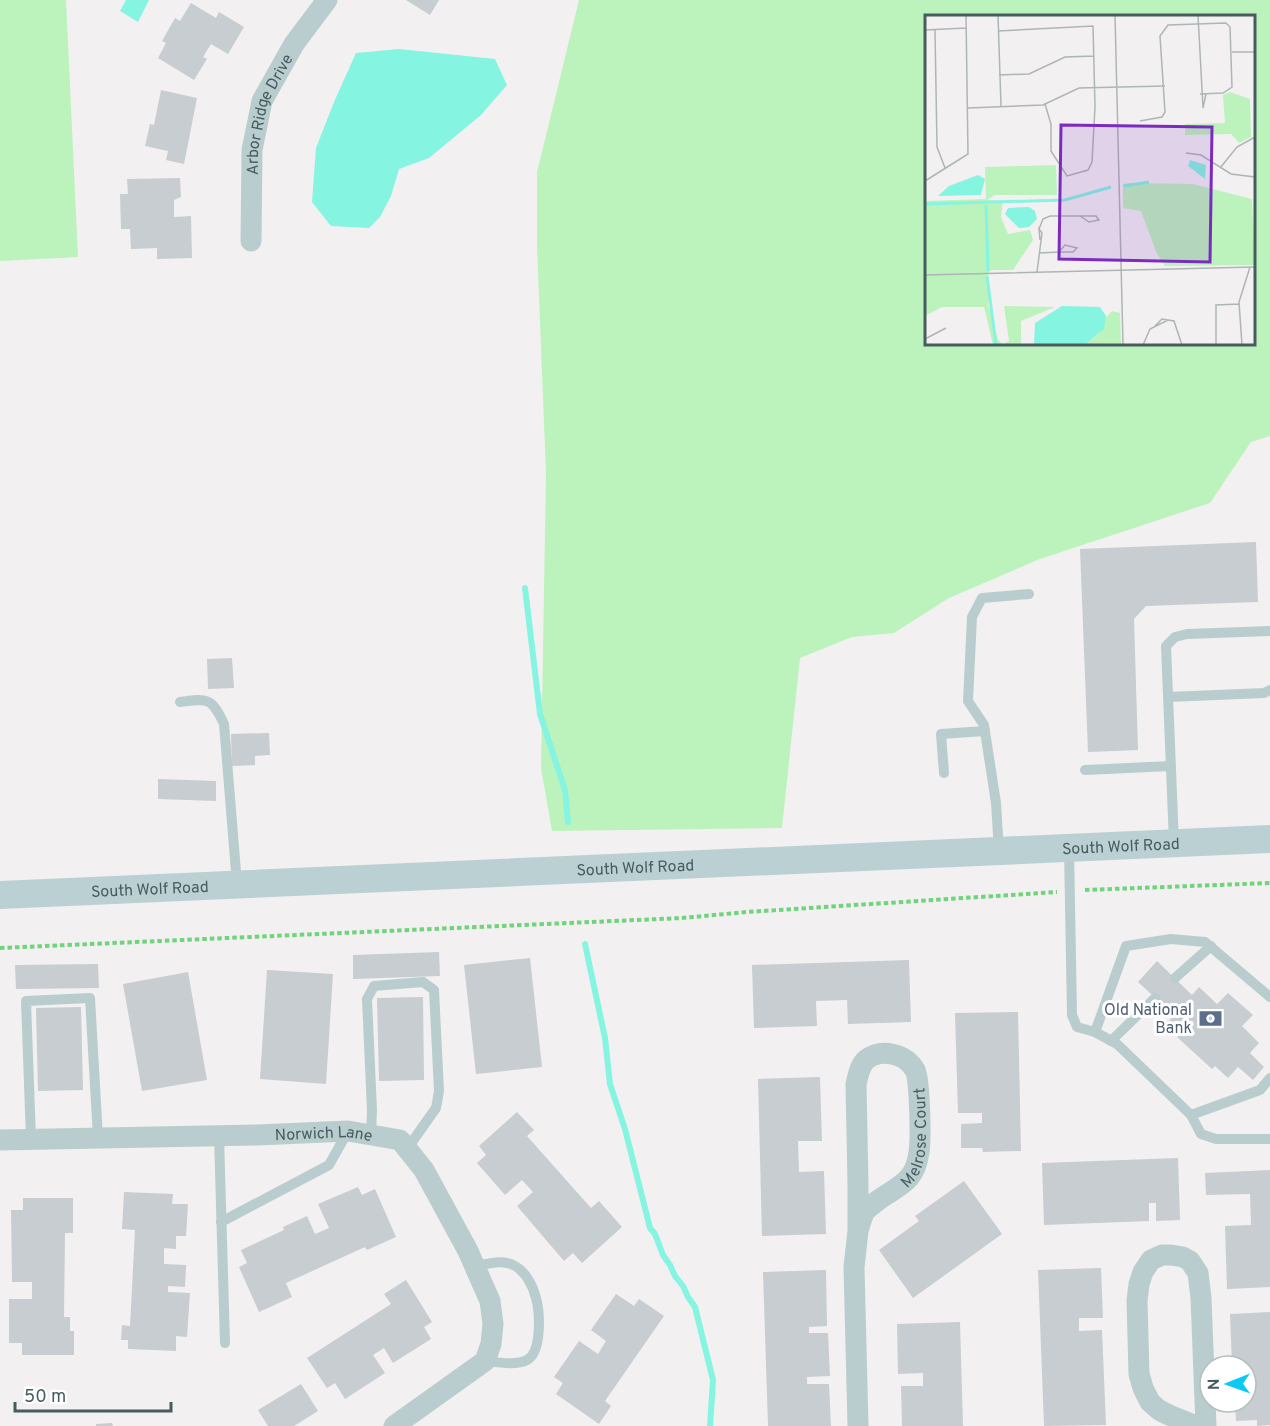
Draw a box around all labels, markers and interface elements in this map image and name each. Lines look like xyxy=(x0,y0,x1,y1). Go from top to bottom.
inset map xyxy=(925,15,1255,345)
street label: Arbor Ridge Drive xyxy=(244,51,298,175)
street label: South Wolf Road xyxy=(1062,835,1180,860)
street label: South Wolf Road xyxy=(576,856,695,882)
street label: South Wolf Road xyxy=(91,878,209,903)
place label: Old National Bank xyxy=(1104,1001,1192,1039)
bank icon: Old National Bank xyxy=(1197,1005,1223,1031)
street label: Melrose Court xyxy=(897,1087,932,1193)
street label: Norwich Lane xyxy=(274,1123,374,1147)
north arrow xyxy=(1198,1354,1258,1414)
scale bar xyxy=(15,1375,171,1413)
text: N xyxy=(1205,1378,1225,1390)
text: 50 m xyxy=(24,1386,66,1409)

